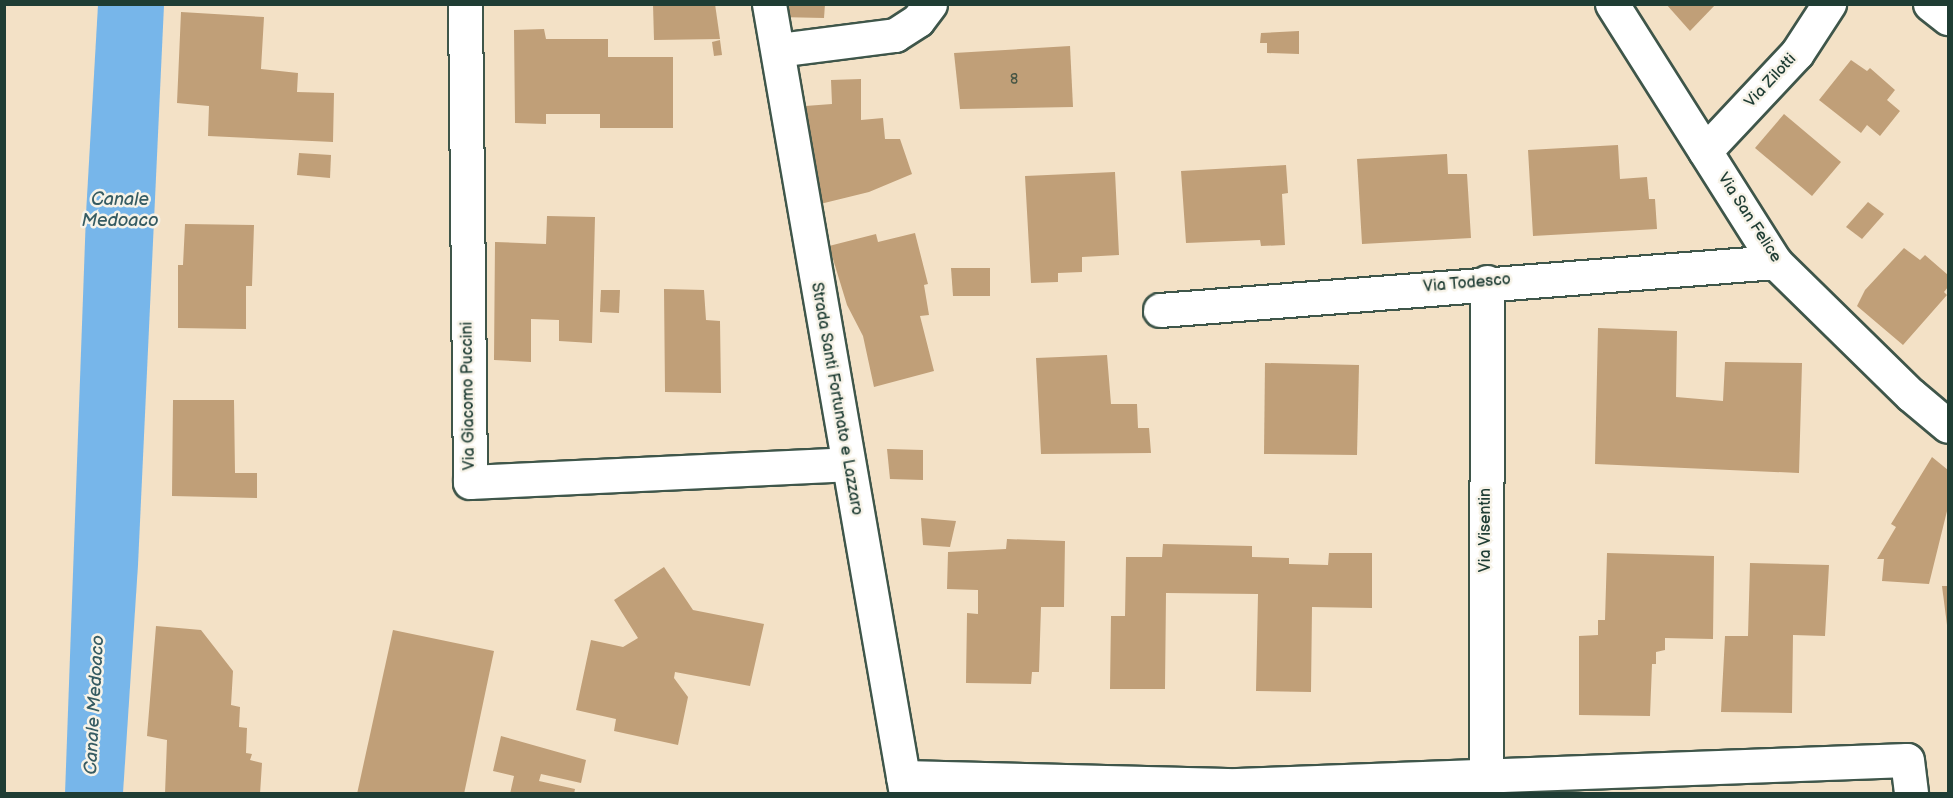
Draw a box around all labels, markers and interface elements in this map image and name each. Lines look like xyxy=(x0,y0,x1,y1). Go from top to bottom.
street label: Via Zilotti xyxy=(1741,50,1801,112)
house number: 8 xyxy=(1010,72,1018,88)
street label: Via San Felice xyxy=(1713,170,1785,266)
water label: Canale Medoaco xyxy=(81,190,159,232)
street label: Via Todesco xyxy=(1422,271,1512,297)
street label: Strada Santi Fortunato e Lazzaro xyxy=(806,281,866,517)
street label: Via Giacomo Puccini xyxy=(458,322,480,470)
street label: Via Visentin xyxy=(1476,488,1496,572)
water label: Canale Medoaco xyxy=(81,635,109,775)

